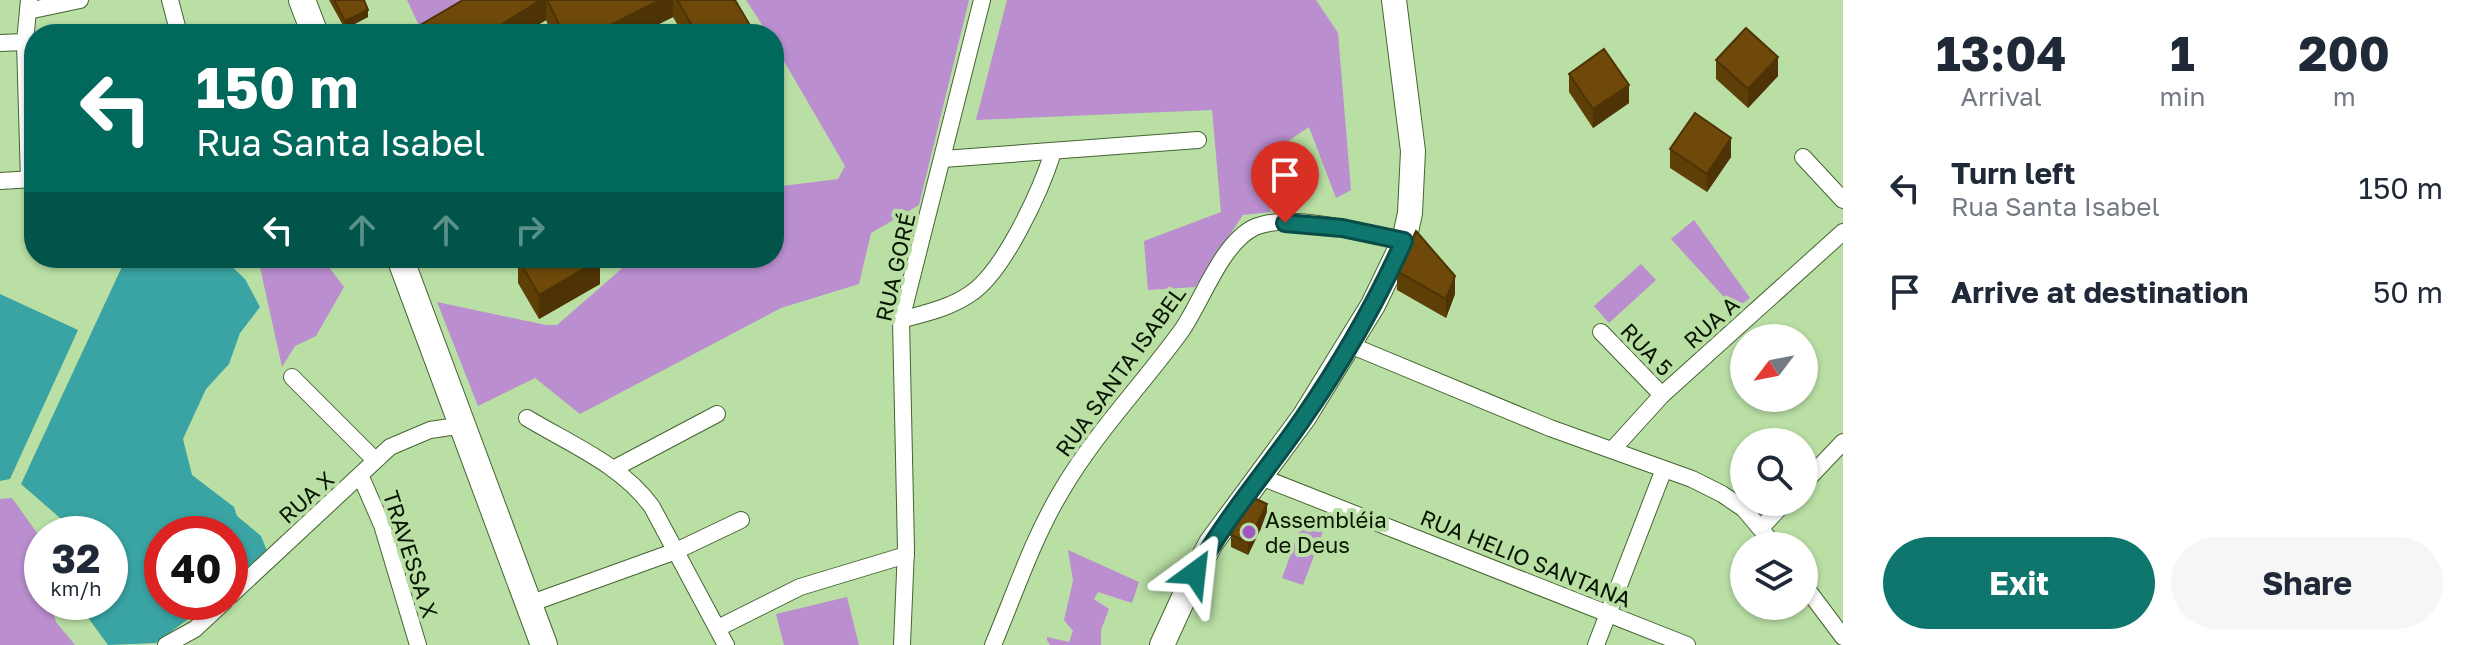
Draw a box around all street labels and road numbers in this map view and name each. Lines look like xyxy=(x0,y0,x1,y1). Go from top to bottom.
street label: RUA GORÉ xyxy=(869,210,921,324)
street label: RUA SANTA ISABEL xyxy=(1049,280,1191,461)
street label: RUA A xyxy=(1678,290,1744,354)
street label: RUA 5 xyxy=(1615,317,1679,381)
street label: RUA X xyxy=(273,465,339,529)
street label: TRAVESSA X xyxy=(378,487,444,621)
street label: RUA HELIO SANTANA xyxy=(1417,503,1636,613)

